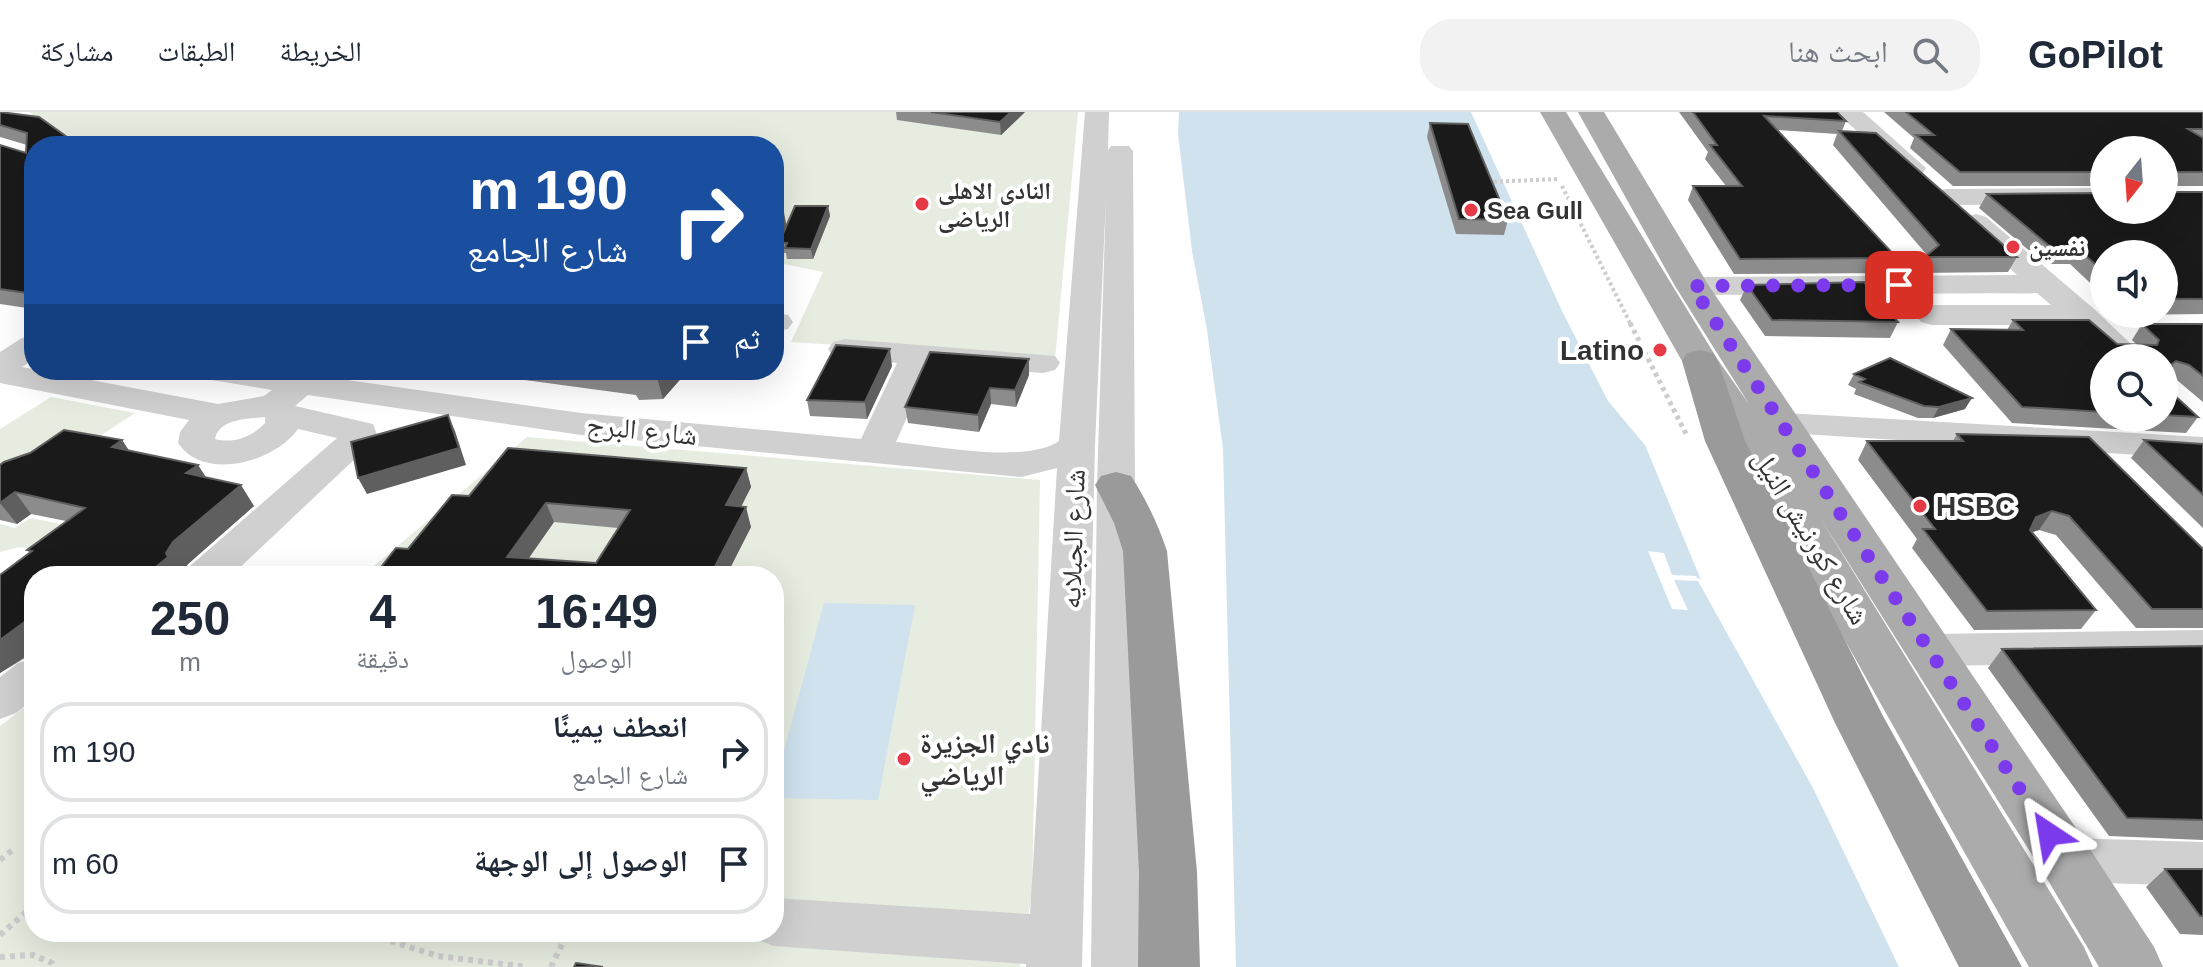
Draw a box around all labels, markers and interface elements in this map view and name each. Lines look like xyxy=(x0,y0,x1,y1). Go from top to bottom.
search box xyxy=(1420,19,1980,91)
icon: search xyxy=(1908,33,1952,77)
text: GoPilot xyxy=(2028,34,2163,76)
text: ابحث هنا xyxy=(1788,35,1888,68)
text: مشاركة xyxy=(40,36,114,67)
text: الطبقات xyxy=(158,36,235,67)
text: الخريطة xyxy=(279,36,362,67)
north arrow xyxy=(2090,136,2178,224)
map controls xyxy=(2090,136,2178,432)
text: 190 m xyxy=(469,158,628,221)
icon: right xyxy=(656,168,760,272)
place label: النادى الاهلى الرياضى xyxy=(938,177,1051,233)
marker: النادى الاهلى الرياضى xyxy=(913,195,931,213)
place label: Sea Gull xyxy=(1487,197,1583,224)
marker: Sea Gull xyxy=(1462,201,1480,219)
text: شارع الجامع xyxy=(467,229,628,270)
place label: نفسين xyxy=(2029,234,2085,262)
marker: نفسين xyxy=(2004,238,2022,256)
button: sound xyxy=(2090,240,2178,328)
pin xyxy=(1865,251,1933,319)
icon: arrive xyxy=(1877,263,1921,307)
icon: arrive xyxy=(674,320,718,364)
text: ثم xyxy=(734,322,760,355)
place label: Latino xyxy=(1560,335,1644,366)
marker: Latino xyxy=(1651,341,1669,359)
button: search xyxy=(2090,344,2178,432)
street label: شارع البرج xyxy=(585,409,699,453)
street label: شارع كورنيش النيل xyxy=(1745,444,1875,631)
street label: شارع الجبلايه xyxy=(1055,469,1093,609)
place label: HSBC xyxy=(1936,491,2015,522)
marker: HSBC xyxy=(1911,497,1929,515)
text: 4 xyxy=(369,585,396,638)
text: 16:49 xyxy=(535,585,658,638)
text: 250 xyxy=(150,592,230,645)
text: دقيقة xyxy=(356,644,409,674)
text: الوصول xyxy=(561,644,633,674)
text: m xyxy=(179,647,201,677)
text: انعطف يمينًا xyxy=(552,710,688,743)
place label: نادي الجزيرة الرياضي xyxy=(920,728,1050,797)
icon: right xyxy=(712,730,756,774)
text: 190 m xyxy=(52,735,135,768)
marker: نادي الجزيرة الرياضي xyxy=(895,750,913,768)
text: شارع الجامع xyxy=(571,760,688,790)
position arrow xyxy=(2007,792,2091,876)
icon: arrive xyxy=(712,842,756,886)
text: الوصول إلى الوجهة xyxy=(474,844,688,877)
text: 60 m xyxy=(52,847,119,880)

